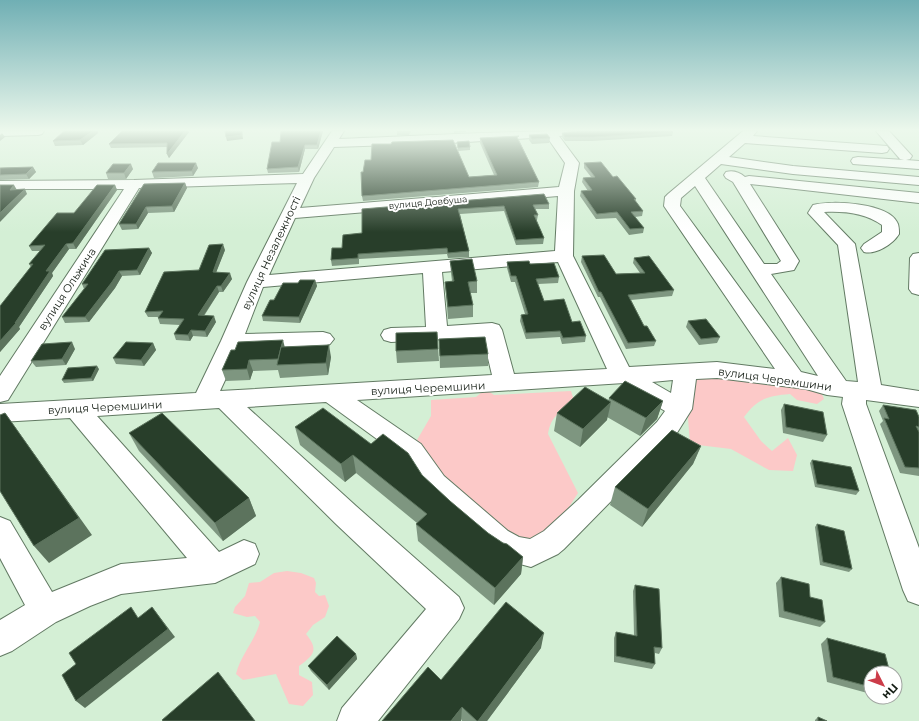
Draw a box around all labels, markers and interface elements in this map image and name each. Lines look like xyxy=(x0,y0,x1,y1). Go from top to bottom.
street label: вулиця Довбуша xyxy=(388,193,468,211)
street label: вулиця Незалежності xyxy=(239,194,303,312)
street label: вулиця Ольжича xyxy=(35,245,99,333)
street label: вулиця Черемшини xyxy=(717,364,833,394)
street label: вулиця Черемшини xyxy=(370,378,486,398)
street label: вулиця Черемшини xyxy=(47,397,163,417)
north arrow xyxy=(863,665,903,705)
text: Пн xyxy=(880,681,901,703)

